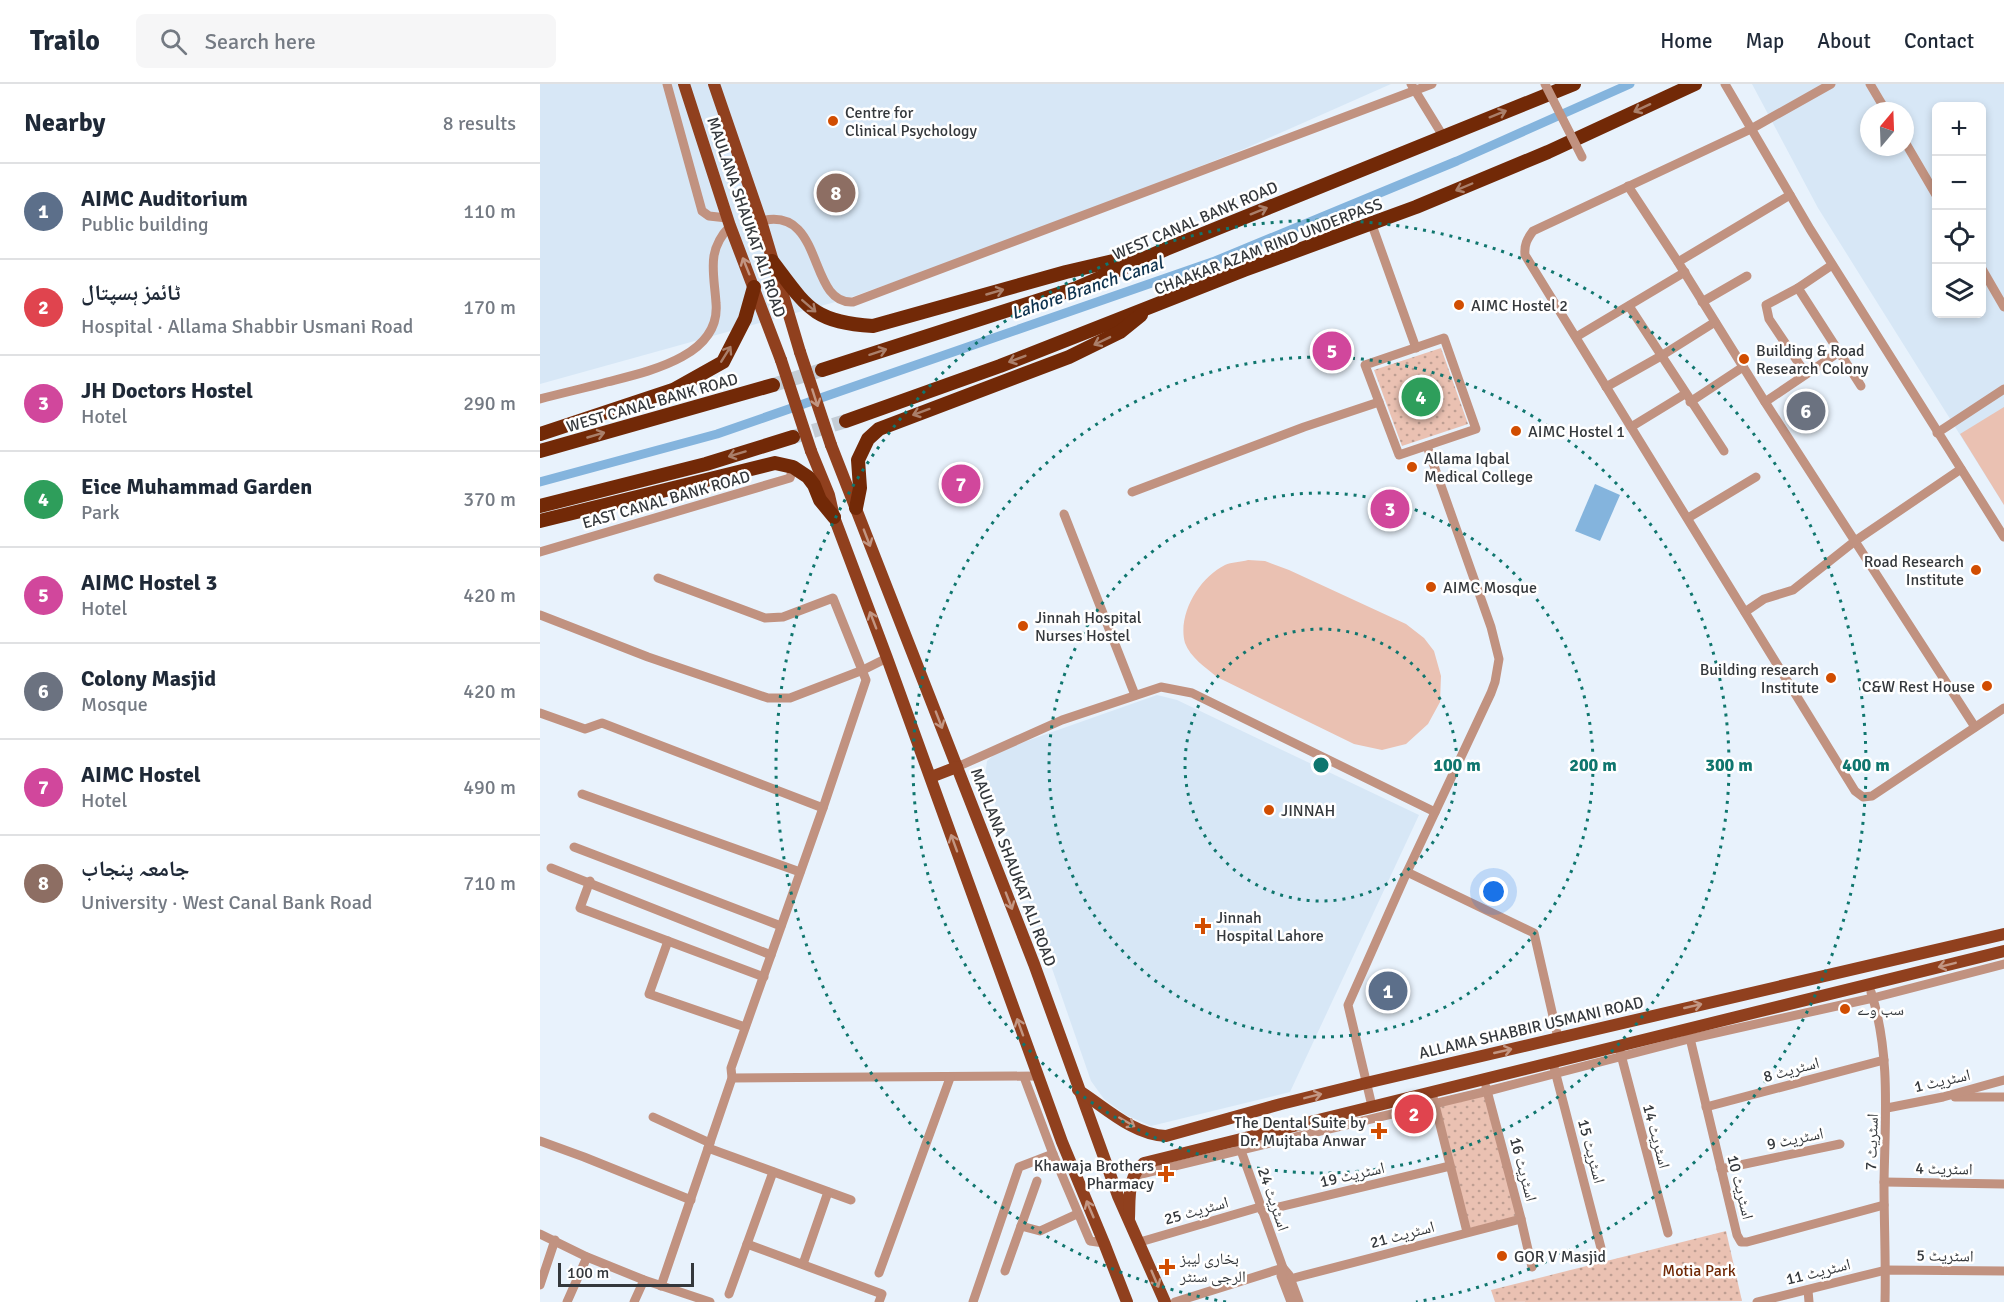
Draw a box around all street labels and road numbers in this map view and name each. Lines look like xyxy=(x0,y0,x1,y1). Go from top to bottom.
street label: MAULANA SHAUKAT ALI ROAD xyxy=(702,114,790,320)
street label: WEST CANAL BANK ROAD xyxy=(1110,177,1281,265)
street label: CHAAKAR AZAM RIND UNDERPASS xyxy=(1151,194,1385,300)
street label: WEST CANAL BANK ROAD xyxy=(564,369,740,437)
street label: EAST CANAL BANK ROAD xyxy=(580,466,753,534)
street label: MAULANA SHAUKAT ALI ROAD xyxy=(966,765,1060,969)
street label: ALLAMA SHABBIR USMANI ROAD xyxy=(1417,992,1645,1064)
street label: اسٹریٹ 8 xyxy=(1761,1053,1822,1087)
street label: اسٹریٹ 1 xyxy=(1912,1065,1972,1097)
street label: اسٹریٹ 14 xyxy=(1638,1102,1674,1171)
street label: اسٹریٹ 7 xyxy=(1861,1113,1883,1171)
street label: اسٹریٹ 15 xyxy=(1573,1117,1609,1186)
street label: اسٹریٹ 9 xyxy=(1765,1123,1825,1155)
street label: اسٹریٹ 16 xyxy=(1505,1135,1541,1204)
street label: اسٹریٹ 10 xyxy=(1722,1153,1758,1222)
street label: اسٹریٹ 19 xyxy=(1318,1158,1387,1192)
street label: اسٹریٹ 4 xyxy=(1915,1159,1973,1179)
street label: اسٹریٹ 24 xyxy=(1253,1165,1293,1234)
street label: اسٹریٹ 25 xyxy=(1162,1192,1231,1230)
street label: اسٹریٹ 21 xyxy=(1368,1217,1437,1253)
street label: اسٹریٹ 5 xyxy=(1916,1246,1974,1266)
street label: اسٹریٹ 11 xyxy=(1784,1254,1853,1290)

